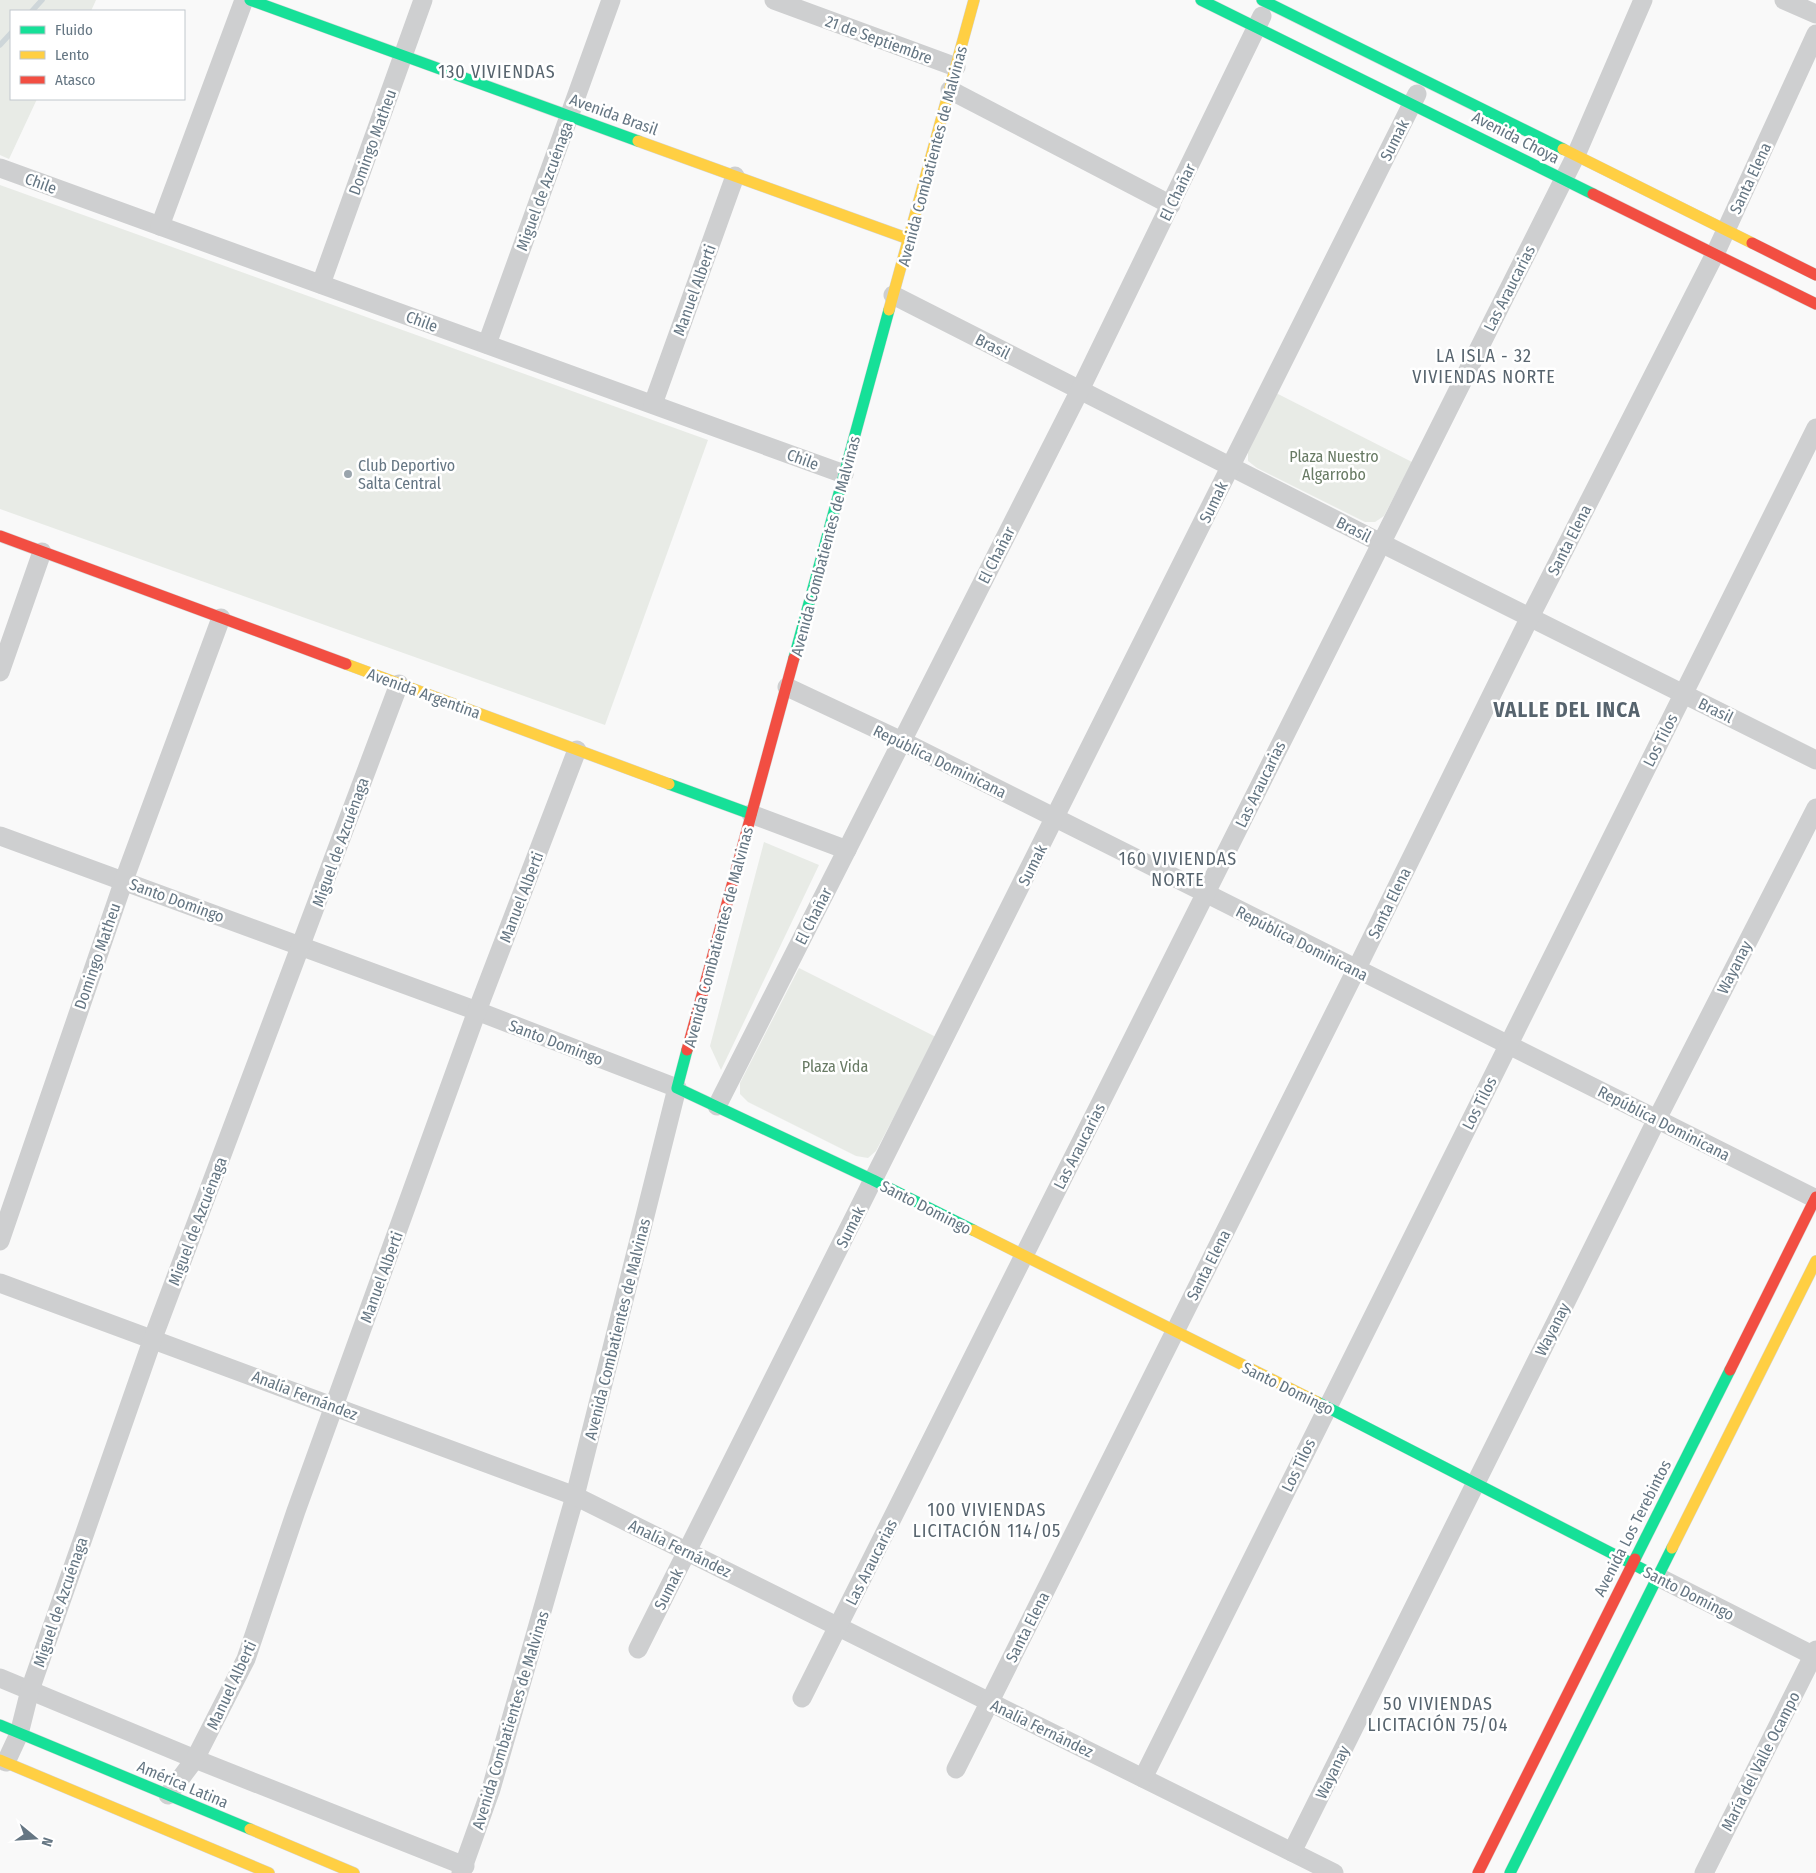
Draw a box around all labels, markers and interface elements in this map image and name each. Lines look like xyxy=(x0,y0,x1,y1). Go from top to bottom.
legend xyxy=(10,10,185,100)
street label: 21 de Septiembre xyxy=(823,11,935,68)
text: Fluido xyxy=(55,21,93,39)
street label: Avenida Combatientes de Malvinas xyxy=(894,44,971,268)
text: Lento xyxy=(55,46,89,64)
district label: 130 VIVIENDAS xyxy=(438,61,556,83)
text: Atasco xyxy=(55,71,95,89)
street label: Domingo Matheu xyxy=(345,87,400,198)
street label: Avenida Brasil xyxy=(567,90,661,139)
street label: Avenida Choya xyxy=(1469,107,1563,168)
street label: Sumak xyxy=(1376,116,1413,164)
street label: Miguel de Azcuénaga xyxy=(512,119,577,253)
street label: Santa Elena xyxy=(1726,139,1775,217)
street label: El Chañar xyxy=(1155,160,1200,224)
street label: Chile xyxy=(22,169,59,198)
street label: Manuel Alberti xyxy=(669,242,720,338)
street label: Las Araucarias xyxy=(1480,242,1539,334)
street label: Chile xyxy=(403,307,440,336)
street label: Brasil xyxy=(972,330,1013,363)
district label: LA ISLA - 32 VIVIENDAS NORTE xyxy=(1412,345,1556,388)
street label: Avenida Combatientes de Malvinas xyxy=(787,434,864,658)
street label: Chile xyxy=(784,445,821,474)
park label: Plaza Nuestro Algarrobo xyxy=(1289,447,1379,484)
place label: Club Deportivo Salta Central xyxy=(358,456,455,493)
marker: Club Deportivo Salta Central xyxy=(342,468,354,480)
street label: Sumak xyxy=(1195,478,1232,526)
street label: Santa Elena xyxy=(1544,502,1595,579)
street label: Brasil xyxy=(1333,513,1374,546)
street label: El Chañar xyxy=(974,523,1019,587)
street label: Avenida Argentina xyxy=(365,664,483,723)
street label: Brasil xyxy=(1695,694,1736,727)
district label: VALLE DEL INCA xyxy=(1492,697,1641,723)
street label: Los Tilos xyxy=(1639,711,1682,770)
street label: República Dominicana xyxy=(870,721,1010,802)
street label: Las Araucarias xyxy=(1231,738,1290,831)
street label: Miguel de Azcuénaga xyxy=(308,775,373,909)
street label: Avenida Combatientes de Malvinas xyxy=(680,825,757,1049)
street label: Sumak xyxy=(1014,841,1051,889)
district label: 160 VIVIENDAS NORTE xyxy=(1119,848,1237,891)
street label: Manuel Alberti xyxy=(495,849,548,945)
street label: Santa Elena xyxy=(1364,864,1415,942)
street label: Santo Domingo xyxy=(127,875,227,926)
street label: El Chañar xyxy=(791,884,836,948)
street label: Domingo Matheu xyxy=(70,901,125,1012)
street label: República Dominicana xyxy=(1233,902,1371,985)
street label: Wayanay xyxy=(1713,937,1756,997)
street label: Santo Domingo xyxy=(506,1016,606,1069)
park label: Plaza Vida xyxy=(802,1057,868,1076)
street label: Los Tilos xyxy=(1458,1074,1501,1133)
street label: República Dominicana xyxy=(1595,1082,1733,1165)
street label: Las Araucarias xyxy=(1050,1100,1109,1192)
street label: Miguel de Azcuénaga xyxy=(164,1154,231,1288)
street label: Santo Domingo xyxy=(877,1176,974,1239)
street label: Sumak xyxy=(832,1203,869,1251)
street label: Avenida Combatientes de Malvinas xyxy=(581,1216,654,1442)
street label: Santa Elena xyxy=(1183,1227,1234,1304)
street label: Manuel Alberti xyxy=(356,1229,407,1325)
street label: Wayanay xyxy=(1531,1299,1574,1359)
street label: Santo Domingo xyxy=(1239,1358,1337,1419)
street label: Analía Fernández xyxy=(249,1367,360,1424)
street label: Los Tilos xyxy=(1278,1435,1319,1495)
street label: Avenida Los Terebintos xyxy=(1590,1457,1675,1600)
district label: 100 VIVIENDAS LICITACIÓN 114/05 xyxy=(913,1499,1061,1542)
street label: Analía Fernández xyxy=(625,1515,734,1581)
street label: Las Araucarias xyxy=(842,1516,901,1608)
street label: Miguel de Azcuénaga xyxy=(29,1535,92,1670)
street label: Santo Domingo xyxy=(1640,1562,1737,1625)
street label: Sumak xyxy=(650,1565,687,1613)
street label: Santa Elena xyxy=(1002,1589,1053,1666)
street label: Avenida Combatientes de Malvinas xyxy=(468,1609,553,1832)
street label: Manuel Alberti xyxy=(203,1638,260,1733)
street label: María del Valle Ocampo xyxy=(1717,1688,1804,1834)
district label: 50 VIVIENDAS LICITACIÓN 75/04 xyxy=(1368,1693,1508,1736)
street label: Analía Fernández xyxy=(987,1695,1096,1761)
street label: Wayanay xyxy=(1311,1742,1354,1802)
street label: América Latina xyxy=(134,1757,231,1812)
north arrow xyxy=(10,1813,60,1863)
text: N xyxy=(38,1835,56,1848)

